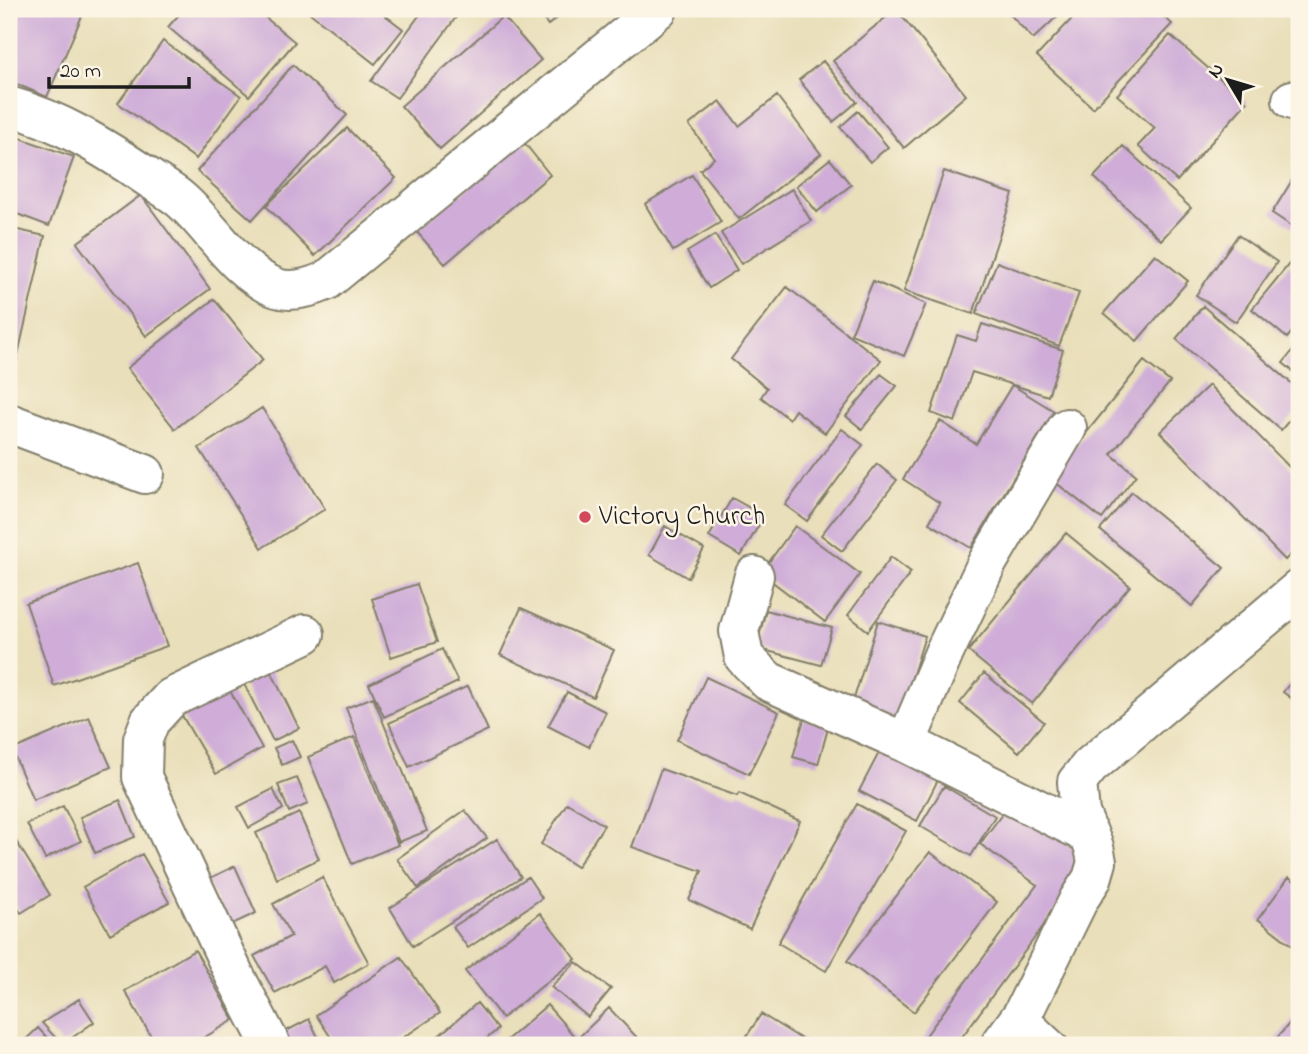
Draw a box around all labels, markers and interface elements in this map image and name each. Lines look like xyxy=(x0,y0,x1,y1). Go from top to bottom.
scale bar xyxy=(49,46,189,90)
north arrow xyxy=(1192,46,1262,116)
text: 20 m xyxy=(60,57,101,87)
text: N xyxy=(1202,58,1231,84)
place label: Victory Church xyxy=(598,497,765,538)
marker: Victory Church xyxy=(577,509,593,525)

